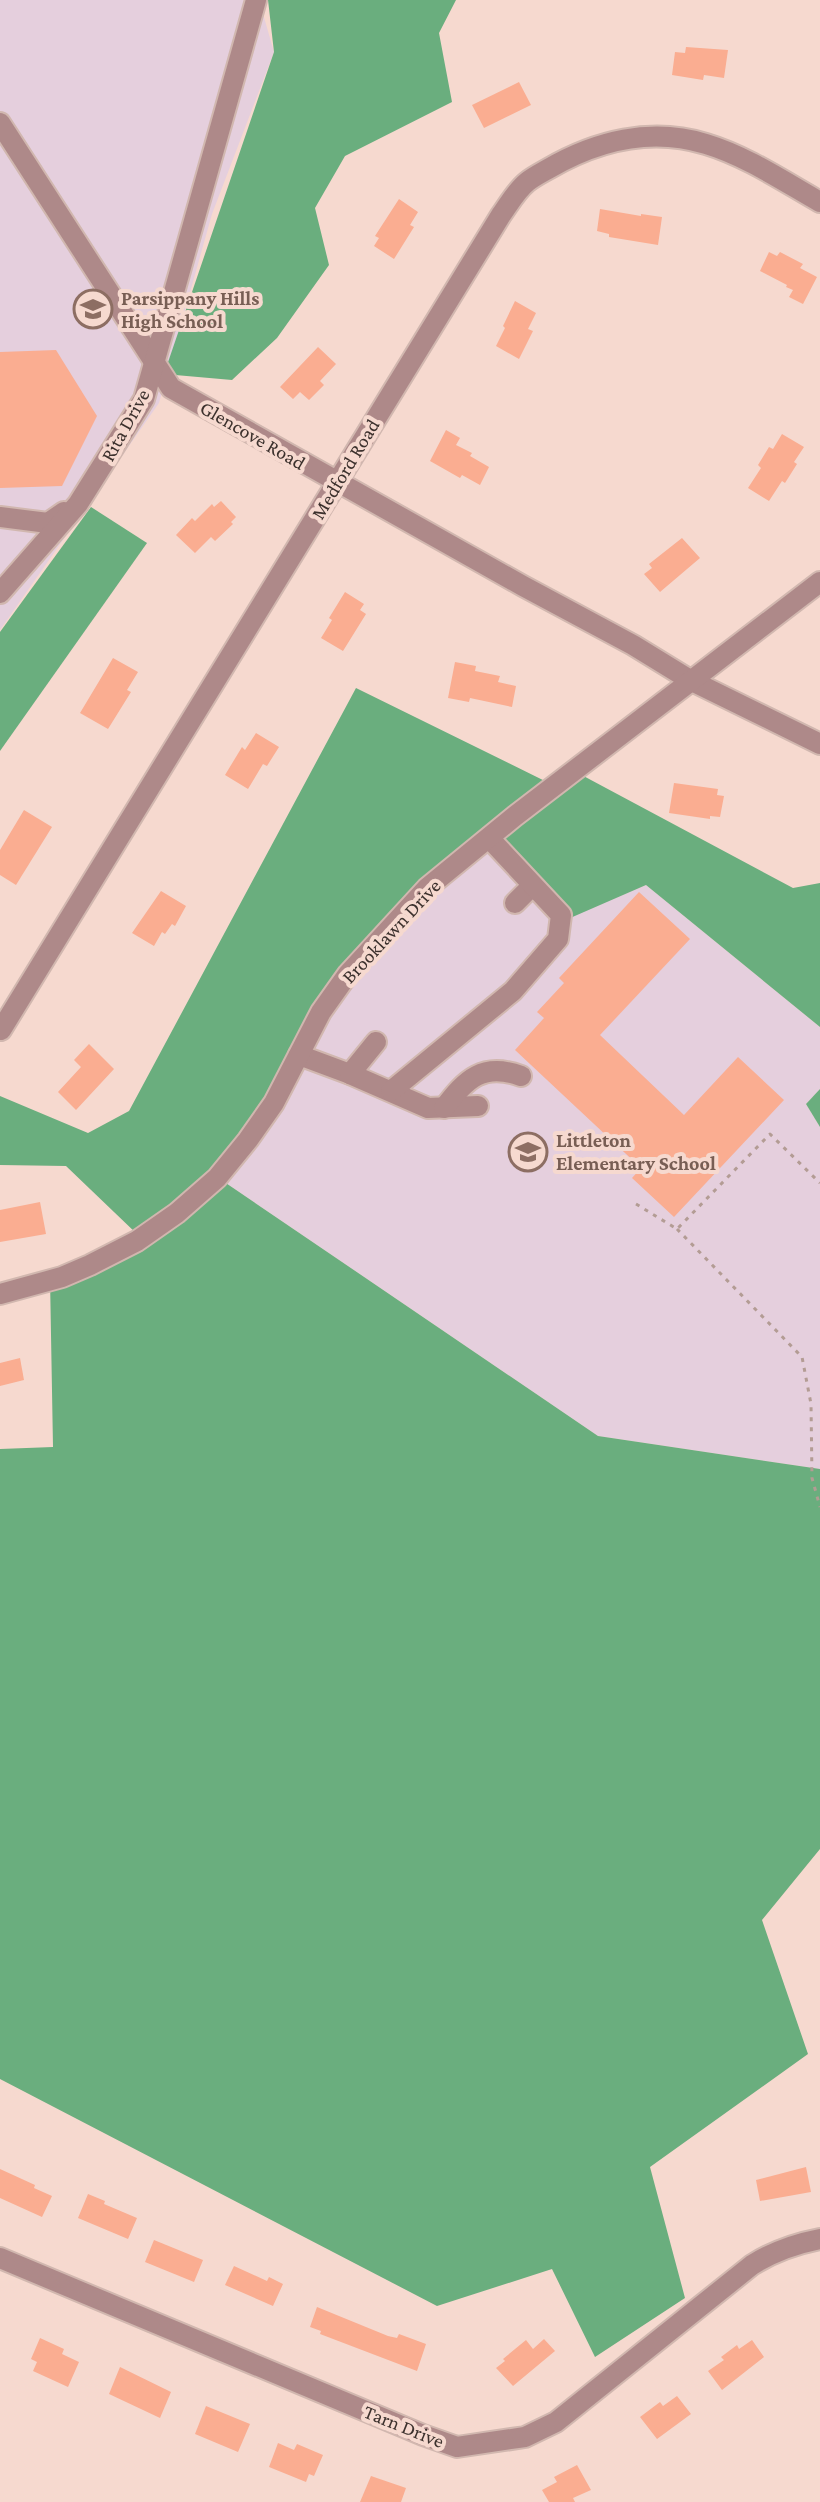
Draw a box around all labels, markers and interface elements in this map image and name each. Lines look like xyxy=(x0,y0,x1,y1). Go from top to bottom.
place label: Parsippany Hills High School xyxy=(121,287,259,332)
school or university icon: Parsippany Hills High School xyxy=(72,288,114,330)
street label: Rita Drive xyxy=(96,385,154,465)
street label: Glencove Road xyxy=(197,396,310,474)
street label: Medford Road xyxy=(306,414,384,523)
street label: Brooklawn Drive xyxy=(337,874,445,988)
place label: Littleton Elementary School xyxy=(556,1129,716,1174)
school or university icon: Littleton Elementary School xyxy=(507,1131,549,1173)
street label: Tarn Drive xyxy=(361,2400,448,2452)

